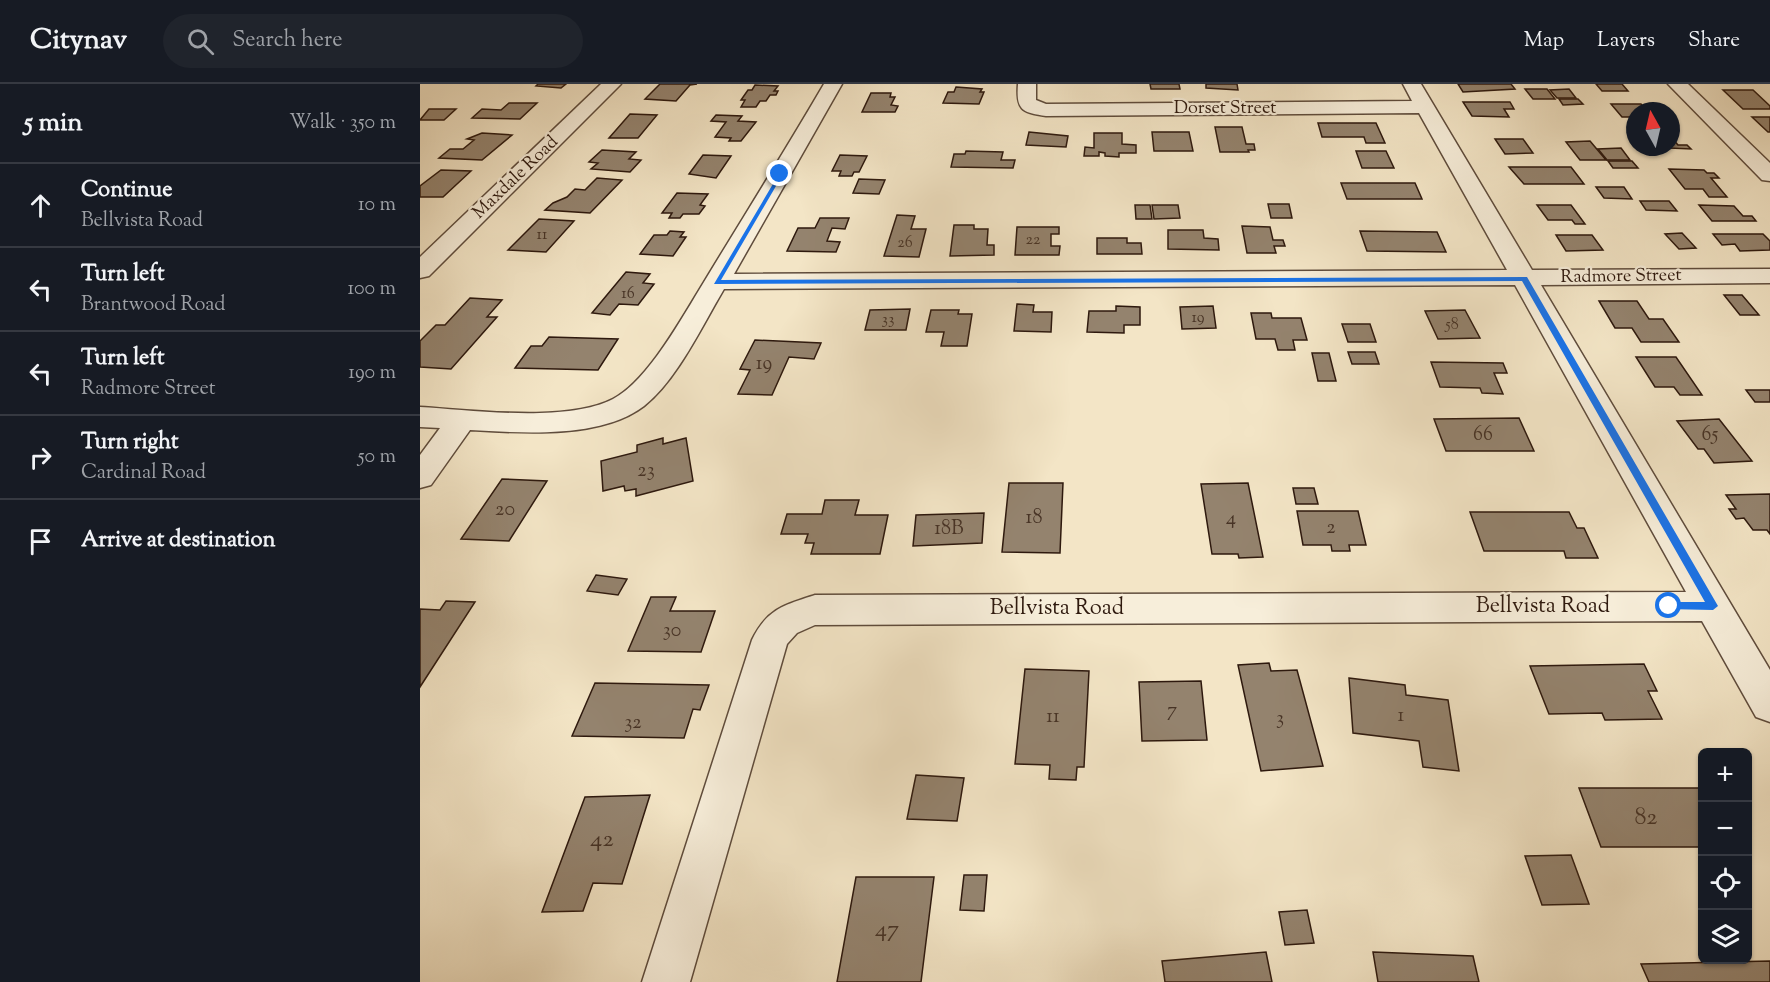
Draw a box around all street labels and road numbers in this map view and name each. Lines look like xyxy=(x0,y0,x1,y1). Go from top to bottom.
street label: Dorset Street xyxy=(1174,96,1276,122)
street label: Maxdale Road xyxy=(467,130,565,226)
street label: Radmore Street xyxy=(1560,263,1682,291)
street label: Bellvista Road xyxy=(1476,591,1610,623)
street label: Bellvista Road xyxy=(990,593,1124,625)

